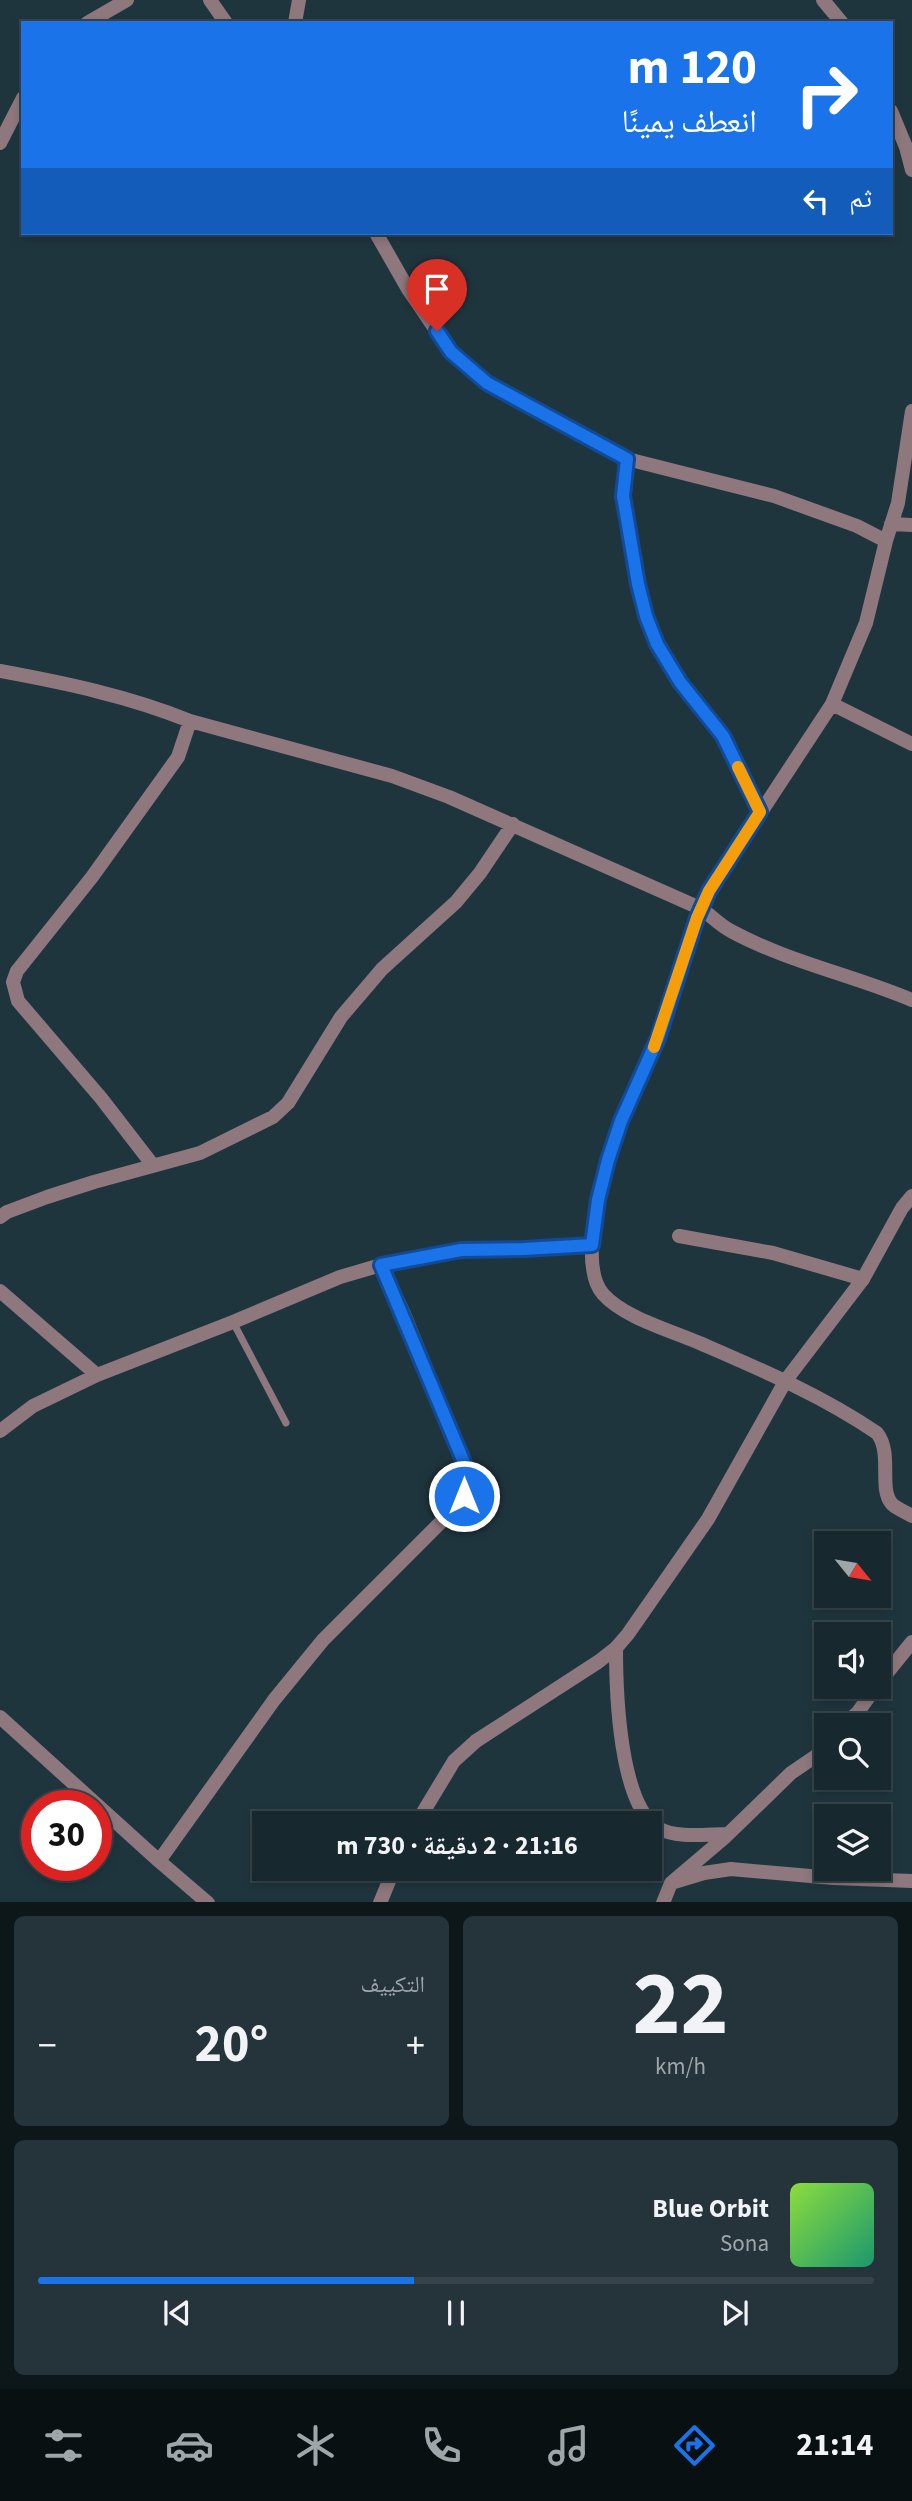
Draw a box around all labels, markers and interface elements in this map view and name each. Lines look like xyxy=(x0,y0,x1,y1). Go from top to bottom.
text: 120 m xyxy=(628,33,757,103)
icon: right xyxy=(781,49,872,140)
text: انعطف يمينًا xyxy=(622,99,757,145)
text: ثم xyxy=(849,180,872,217)
icon: left xyxy=(797,182,835,220)
pin xyxy=(407,259,467,331)
icon: arrive xyxy=(418,270,456,308)
position arrow xyxy=(427,1459,501,1533)
north arrow xyxy=(814,1531,891,1608)
map controls xyxy=(814,1531,891,1881)
button: sound xyxy=(814,1622,891,1699)
button: search xyxy=(814,1713,891,1790)
speed limit sign: 30 xyxy=(21,1790,112,1881)
button: layers xyxy=(814,1804,891,1881)
text: 21:16 · 2 دقيقة · 730 m xyxy=(336,1827,578,1864)
text: 22 xyxy=(632,1940,729,2069)
text: التكييف xyxy=(360,1968,425,2001)
text: 20° xyxy=(195,2008,268,2082)
text: − xyxy=(38,2019,57,2073)
text: + xyxy=(406,2019,425,2073)
text: km/h xyxy=(655,2050,706,2083)
text: Blue Orbit xyxy=(652,2190,769,2227)
text: Sona xyxy=(720,2227,769,2260)
icon: previous xyxy=(158,2294,196,2332)
icon: pause xyxy=(437,2294,475,2332)
icon: next xyxy=(716,2294,754,2332)
icon: filters xyxy=(39,2421,88,2470)
icon: car xyxy=(165,2421,214,2470)
icon: climate xyxy=(291,2421,340,2470)
icon: phone xyxy=(417,2421,466,2470)
icon: music xyxy=(544,2421,593,2470)
icon: directions xyxy=(670,2421,719,2470)
text: 21:14 xyxy=(796,2422,873,2468)

